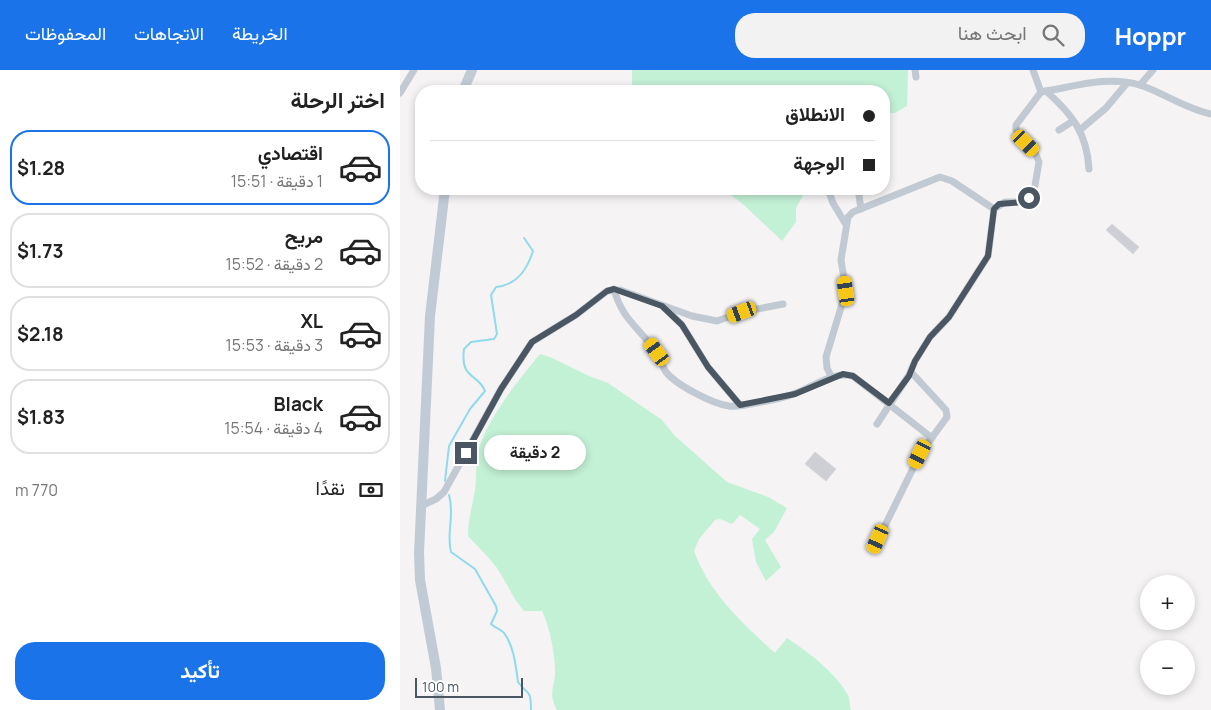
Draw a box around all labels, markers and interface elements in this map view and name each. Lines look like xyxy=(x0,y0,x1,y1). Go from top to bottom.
search box xyxy=(735,13,1085,58)
text: Hoppr xyxy=(1115,19,1186,52)
text: ابحث هنا xyxy=(958,20,1027,46)
text: المحفوظات xyxy=(25,21,106,45)
text: الاتجاهات xyxy=(134,21,204,45)
text: الخريطة xyxy=(232,21,288,45)
icon: search xyxy=(1039,21,1067,49)
text: اختر الرحلة xyxy=(290,85,385,115)
text: الانطلاق xyxy=(785,101,845,127)
car xyxy=(1010,127,1041,159)
text: اقتصادي xyxy=(258,140,323,166)
icon: car xyxy=(338,145,383,190)
text: الوجهة xyxy=(793,150,845,176)
text: $1.28 xyxy=(17,155,65,181)
text: 1 دقيقة · 15:51 xyxy=(231,170,323,192)
route start xyxy=(1018,187,1040,209)
text: مريح xyxy=(285,223,323,249)
icon: car xyxy=(338,228,383,273)
text: $1.73 xyxy=(17,238,63,264)
text: 2 دقيقة · 15:52 xyxy=(225,253,323,275)
car xyxy=(836,275,855,307)
car xyxy=(725,300,758,324)
text: XL xyxy=(300,308,323,334)
icon: car xyxy=(338,311,383,356)
text: $2.18 xyxy=(17,321,64,347)
text: 3 دقيقة · 15:53 xyxy=(226,334,323,356)
car xyxy=(642,335,671,369)
text: Black xyxy=(274,391,323,417)
icon: car xyxy=(338,394,383,439)
text: $1.83 xyxy=(17,404,65,430)
text: 4 دقيقة · 15:54 xyxy=(224,417,323,439)
callout: 2 دقيقة xyxy=(484,436,586,470)
car xyxy=(906,437,933,471)
text: 2 دقيقة xyxy=(510,441,560,463)
route end xyxy=(455,442,477,464)
text: نقدًا xyxy=(316,475,345,501)
icon: cash xyxy=(357,476,385,504)
text: 770 m xyxy=(15,479,58,501)
car xyxy=(865,522,890,556)
map controls xyxy=(1140,575,1195,695)
button: + xyxy=(1140,575,1195,630)
button: − xyxy=(1140,640,1195,695)
button: تأكيد xyxy=(15,642,385,700)
scale bar xyxy=(415,675,522,698)
text: 100 m xyxy=(422,677,459,696)

